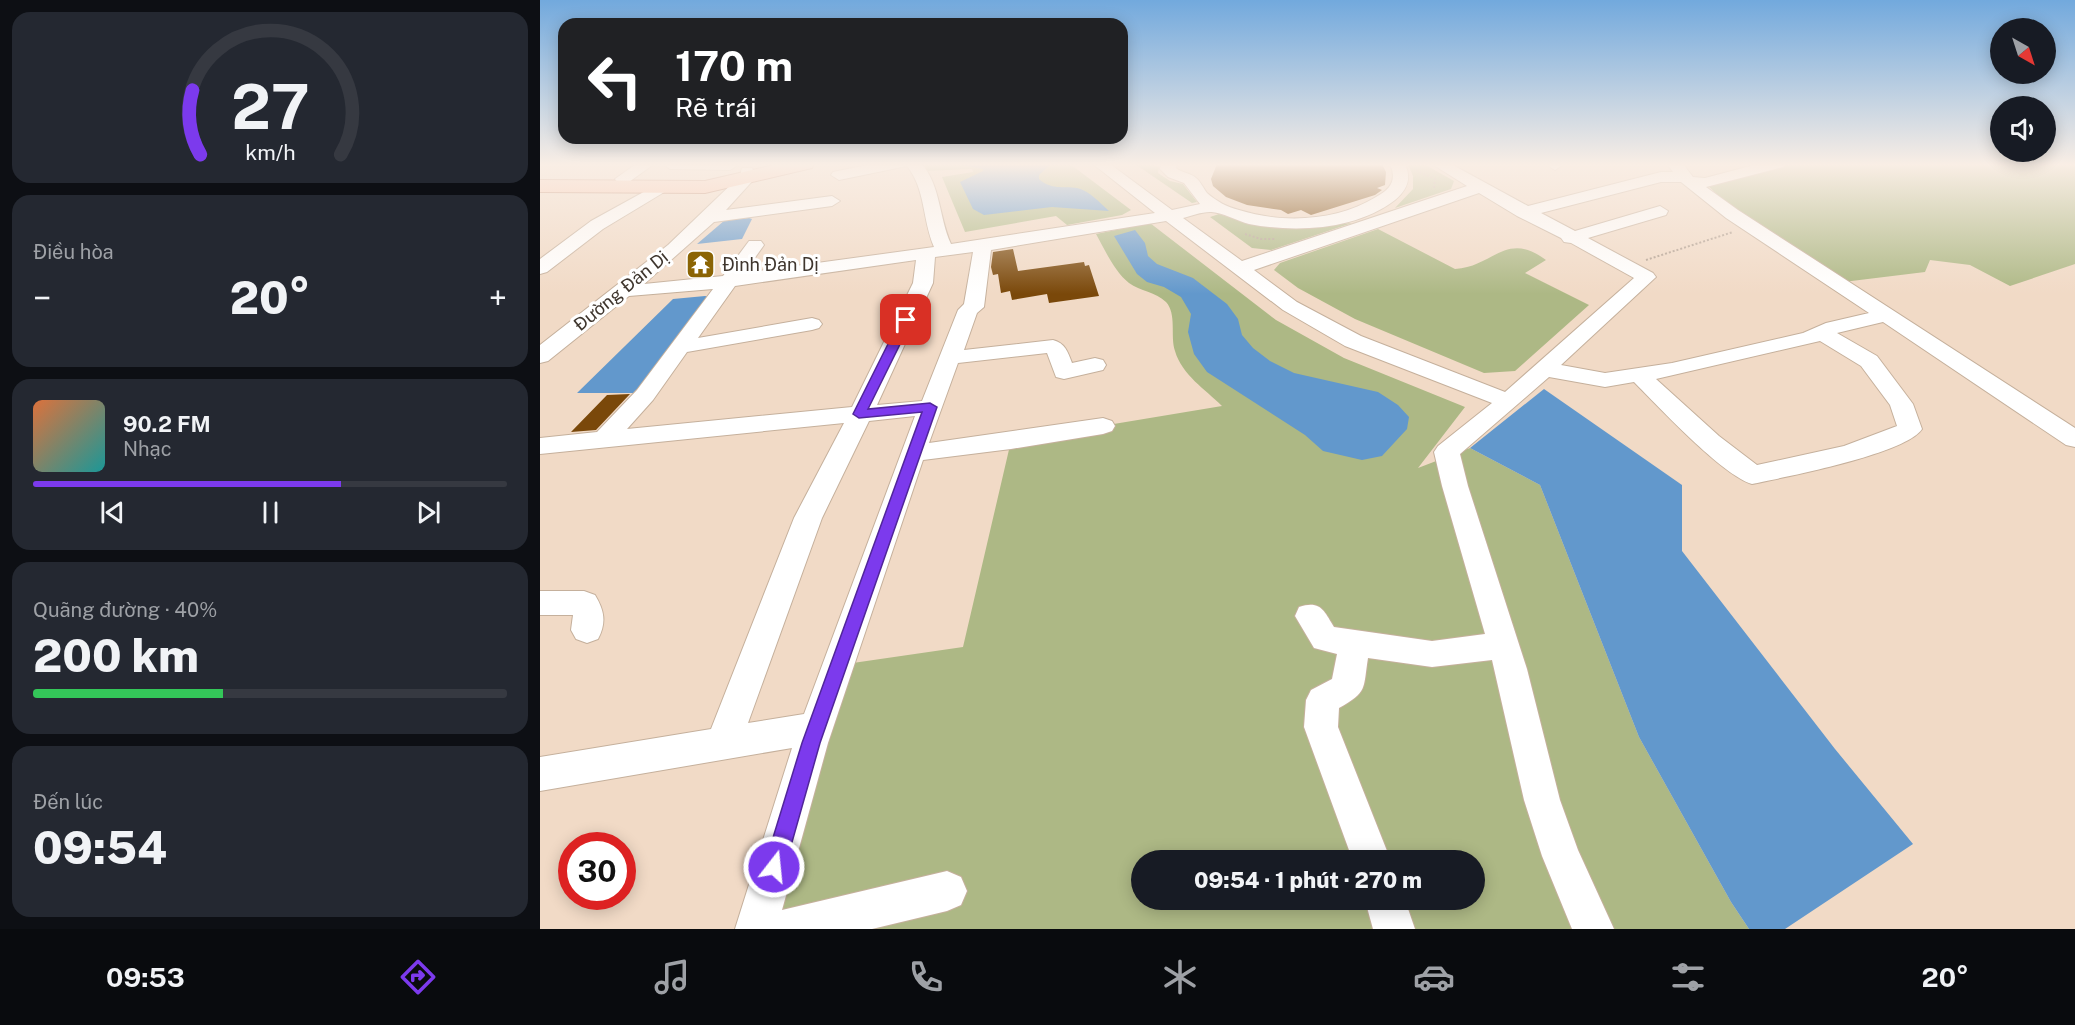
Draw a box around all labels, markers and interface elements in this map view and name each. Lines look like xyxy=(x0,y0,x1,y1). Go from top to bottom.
north arrow xyxy=(1990,18,2056,84)
map controls xyxy=(1990,18,2056,162)
text: 170 m xyxy=(675,41,793,90)
icon: left xyxy=(576,42,654,120)
text: 27 xyxy=(231,70,309,143)
text: Rẽ trái xyxy=(675,91,757,123)
button: sound xyxy=(1990,96,2056,162)
text: km/h xyxy=(245,140,295,165)
text: Điều hòa xyxy=(33,240,114,264)
street label: Đường Đản Dị xyxy=(569,246,672,335)
temple icon: Đình Đản Dị xyxy=(685,249,717,281)
place label: Đình Đản Dị xyxy=(722,254,819,275)
text: 20° xyxy=(230,271,310,324)
text: − xyxy=(33,279,51,317)
text: + xyxy=(489,279,507,317)
pin xyxy=(880,294,931,345)
icon: arrive xyxy=(889,303,922,336)
text: 90.2 FM xyxy=(123,411,211,437)
text: Nhạc xyxy=(123,437,172,461)
icon: previous xyxy=(96,496,129,529)
icon: pause xyxy=(254,496,287,529)
icon: next xyxy=(412,496,445,529)
text: Quãng đường · 40% xyxy=(33,598,217,622)
text: 200 km xyxy=(33,629,199,682)
text: Đến lúc xyxy=(33,790,103,814)
text: 09:54 xyxy=(33,821,167,874)
speed limit sign: 30 xyxy=(558,832,636,910)
position arrow xyxy=(742,835,806,899)
text: 09:54 · 1 phút · 270 m xyxy=(1194,867,1422,893)
icon: directions xyxy=(397,956,439,998)
icon: music xyxy=(651,956,693,998)
icon: phone xyxy=(905,956,947,998)
icon: climate xyxy=(1159,956,1201,998)
icon: car xyxy=(1413,956,1455,998)
icon: filters xyxy=(1667,956,1709,998)
text: 09:53 xyxy=(106,961,185,993)
text: 20° xyxy=(1922,961,1969,993)

